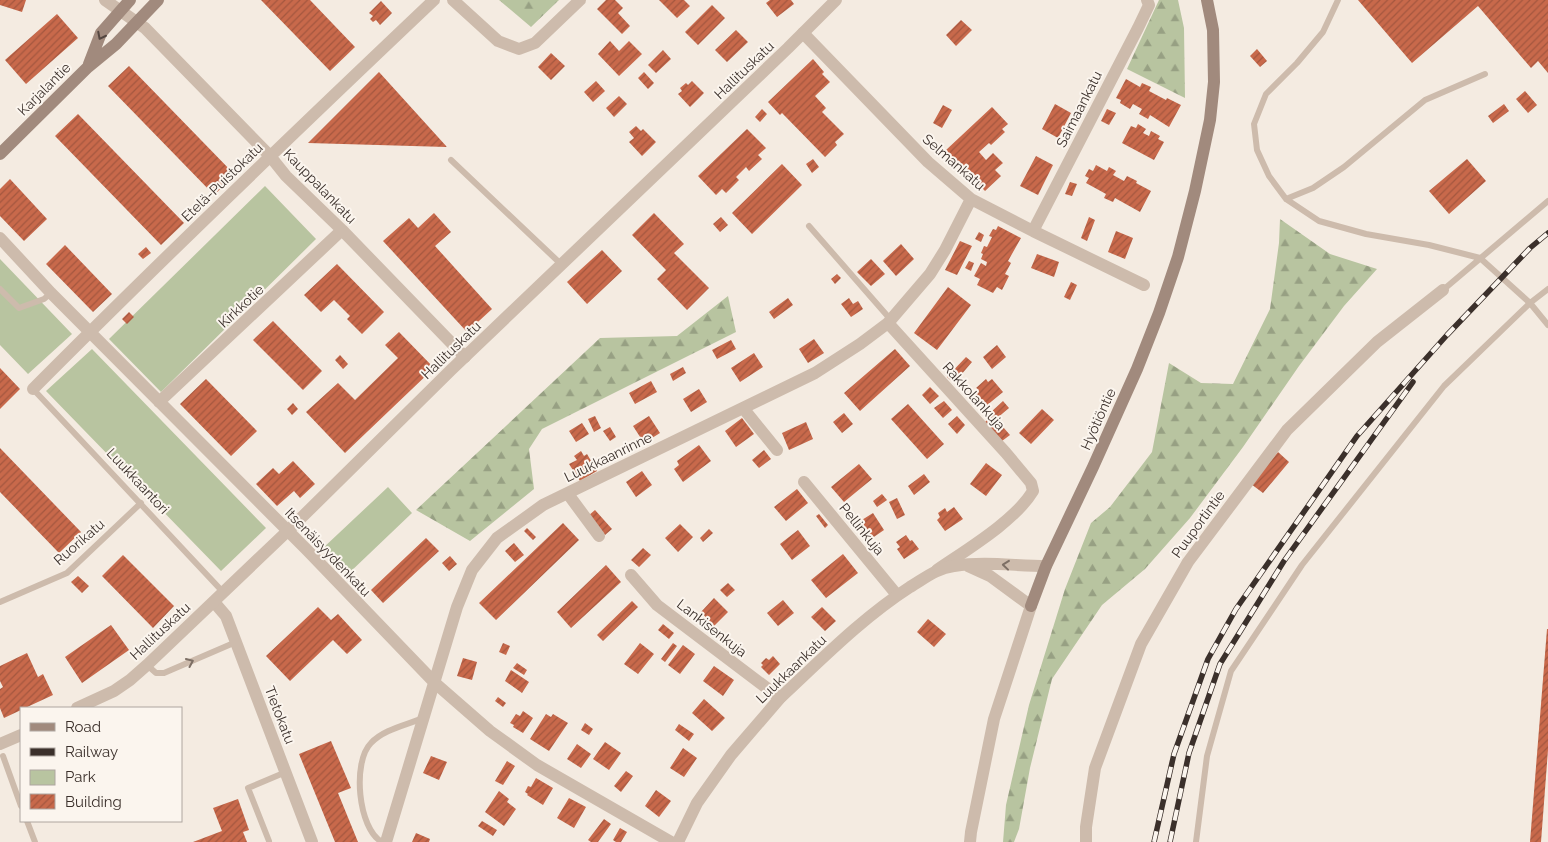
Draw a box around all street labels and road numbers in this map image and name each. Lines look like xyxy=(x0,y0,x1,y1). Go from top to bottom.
street label: Hallituskatu xyxy=(711,38,777,102)
street label: Karjalantie xyxy=(14,59,74,119)
street label: Saimaankatu xyxy=(1053,68,1105,150)
street label: Selmankatu xyxy=(920,131,988,193)
street label: Etelä-Puistokatu xyxy=(178,139,266,225)
street label: Kauppalankatu xyxy=(280,145,360,227)
street label: Kirkkotie xyxy=(215,281,267,331)
street label: Hallituskatu xyxy=(418,318,484,382)
street label: Rakkolankuja xyxy=(939,359,1009,433)
street label: Hyötiöntie xyxy=(1077,386,1119,452)
street label: Luukkaanrinne xyxy=(562,429,654,485)
street label: Luukkaantori xyxy=(104,445,172,517)
street label: Puuportintie xyxy=(1168,487,1228,561)
street label: Pellinkuja xyxy=(836,500,888,558)
street label: Itsenäisyydenkatu xyxy=(282,505,374,599)
street label: Ruorikatu xyxy=(50,516,108,568)
street label: Lankisenkuja xyxy=(674,596,750,660)
street label: Hallituskatu xyxy=(127,599,193,663)
street label: Luukkaankatu xyxy=(753,632,829,706)
street label: Tietokatu xyxy=(262,684,298,746)

